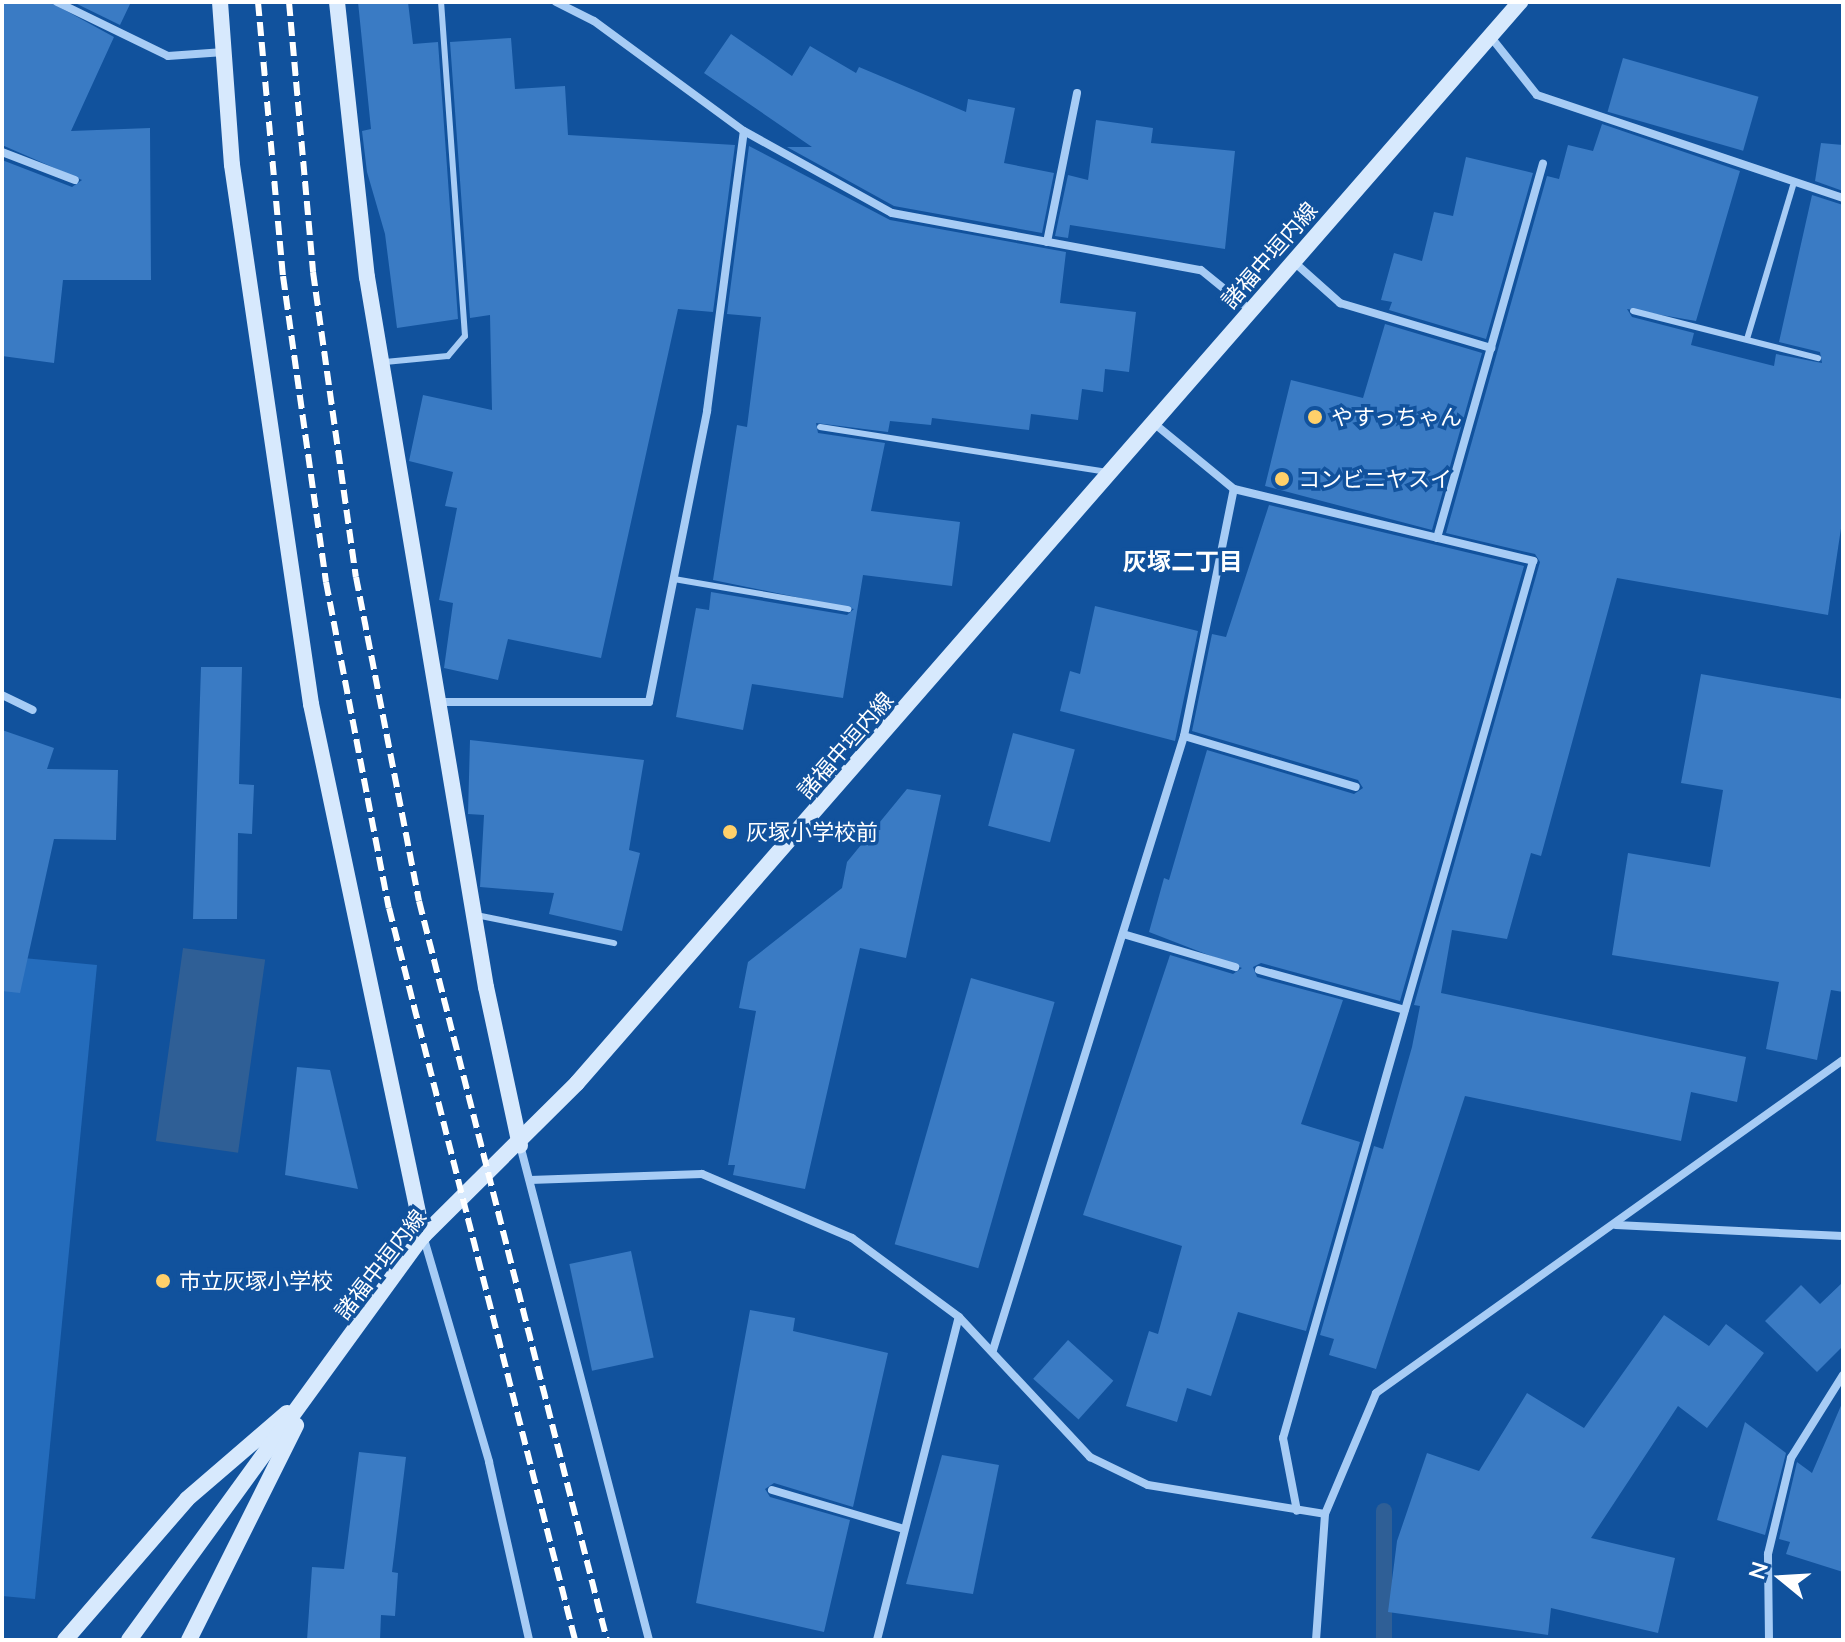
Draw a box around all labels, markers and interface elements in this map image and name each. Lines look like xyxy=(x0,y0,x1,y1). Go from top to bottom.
street label: 諸福中垣内線 xyxy=(1216,197,1322,313)
place label: やすっちゃん xyxy=(1331,404,1463,430)
marker: やすっちゃん xyxy=(1306,408,1324,426)
place label: コンビニヤスイ xyxy=(1298,466,1452,492)
marker: コンビニヤスイ xyxy=(1273,470,1291,488)
district label: 灰塚二丁目 xyxy=(1123,547,1243,575)
street label: 諸福中垣内線 xyxy=(792,687,898,803)
place label: 灰塚小学校前 xyxy=(746,819,878,845)
marker: 灰塚小学校前 xyxy=(721,823,739,841)
street label: 諸福中垣内線 xyxy=(329,1204,431,1324)
place label: 市立灰塚小学校 xyxy=(179,1268,333,1294)
marker: 市立灰塚小学校 xyxy=(154,1272,172,1290)
north arrow xyxy=(1741,1538,1821,1618)
text: N xyxy=(1742,1558,1773,1583)

